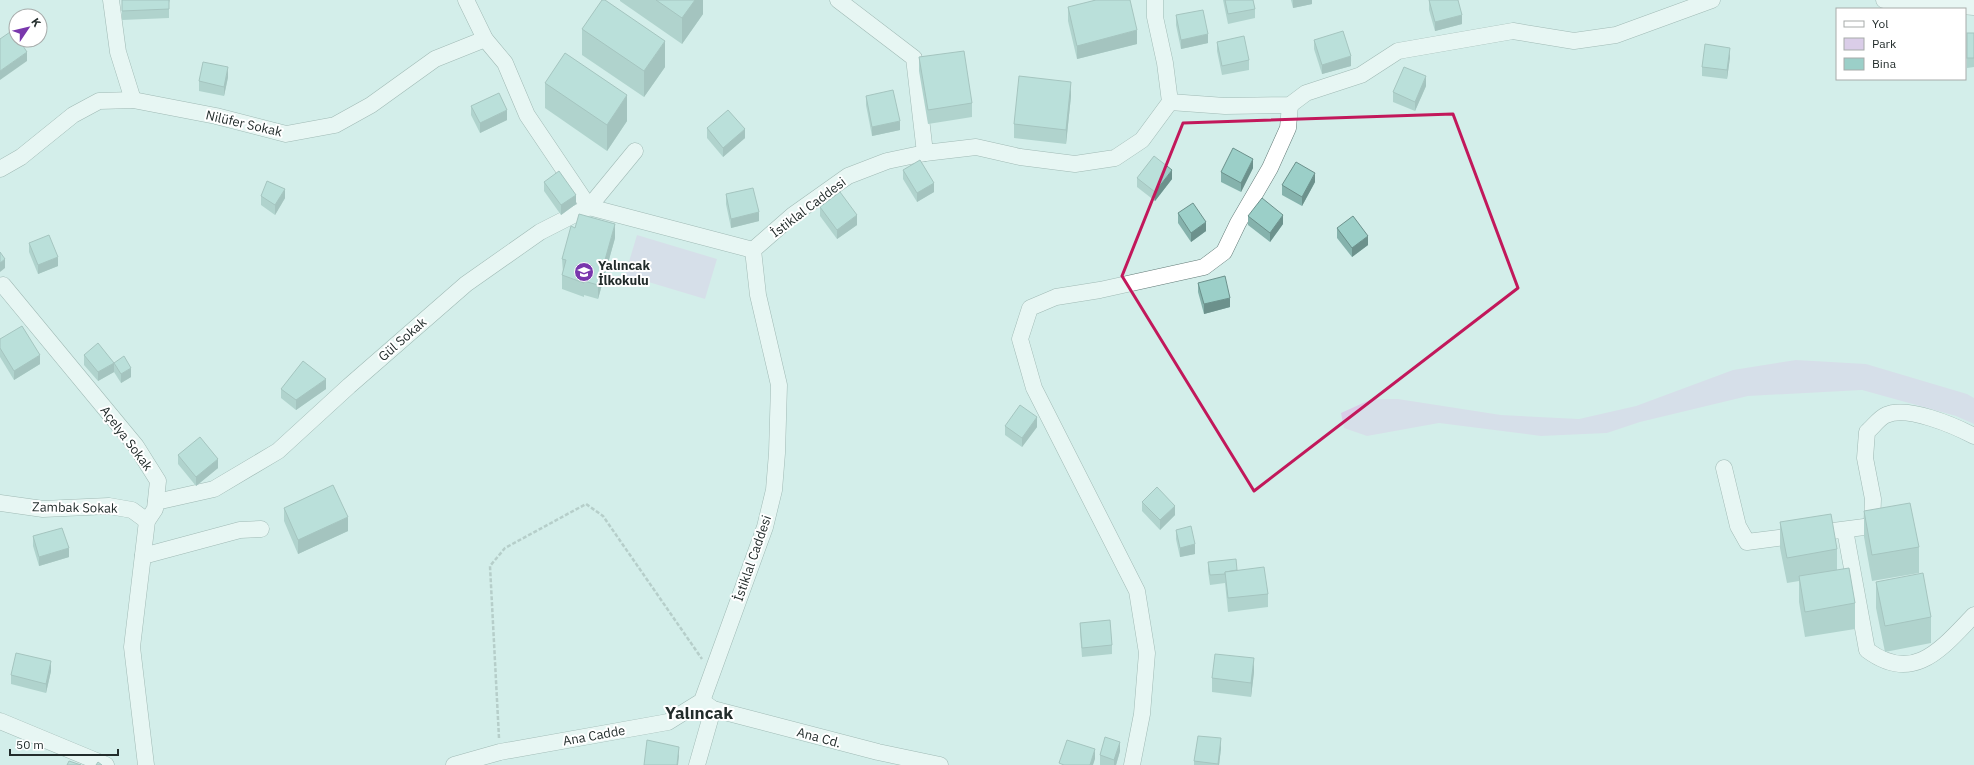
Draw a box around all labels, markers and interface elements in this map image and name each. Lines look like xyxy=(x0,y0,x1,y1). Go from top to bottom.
north arrow xyxy=(8,8,48,48)
legend xyxy=(1836,8,1966,80)
text: K xyxy=(28,15,44,30)
text: Yol xyxy=(1872,16,1889,31)
text: Park xyxy=(1872,36,1897,51)
text: Bina xyxy=(1872,56,1897,71)
street label: Nilüfer Sokak xyxy=(204,106,284,141)
street label: İstiklal Caddesi xyxy=(767,174,849,241)
place label: Yalıncak İlkokulu xyxy=(598,257,651,289)
school or university icon: Yalıncak İlkokulu xyxy=(573,261,595,283)
street label: Gül Sokak xyxy=(375,314,430,365)
street label: Açelya Sokak xyxy=(97,402,157,474)
street label: Zambak Sokak xyxy=(32,498,118,517)
street label: İstiklal Caddesi xyxy=(730,513,775,603)
district label: Yalıncak xyxy=(665,702,733,724)
street label: Ana Cadde xyxy=(562,722,627,749)
street label: Ana Cd. xyxy=(795,723,843,752)
scale bar xyxy=(10,731,118,757)
text: 50 m xyxy=(16,737,44,752)

